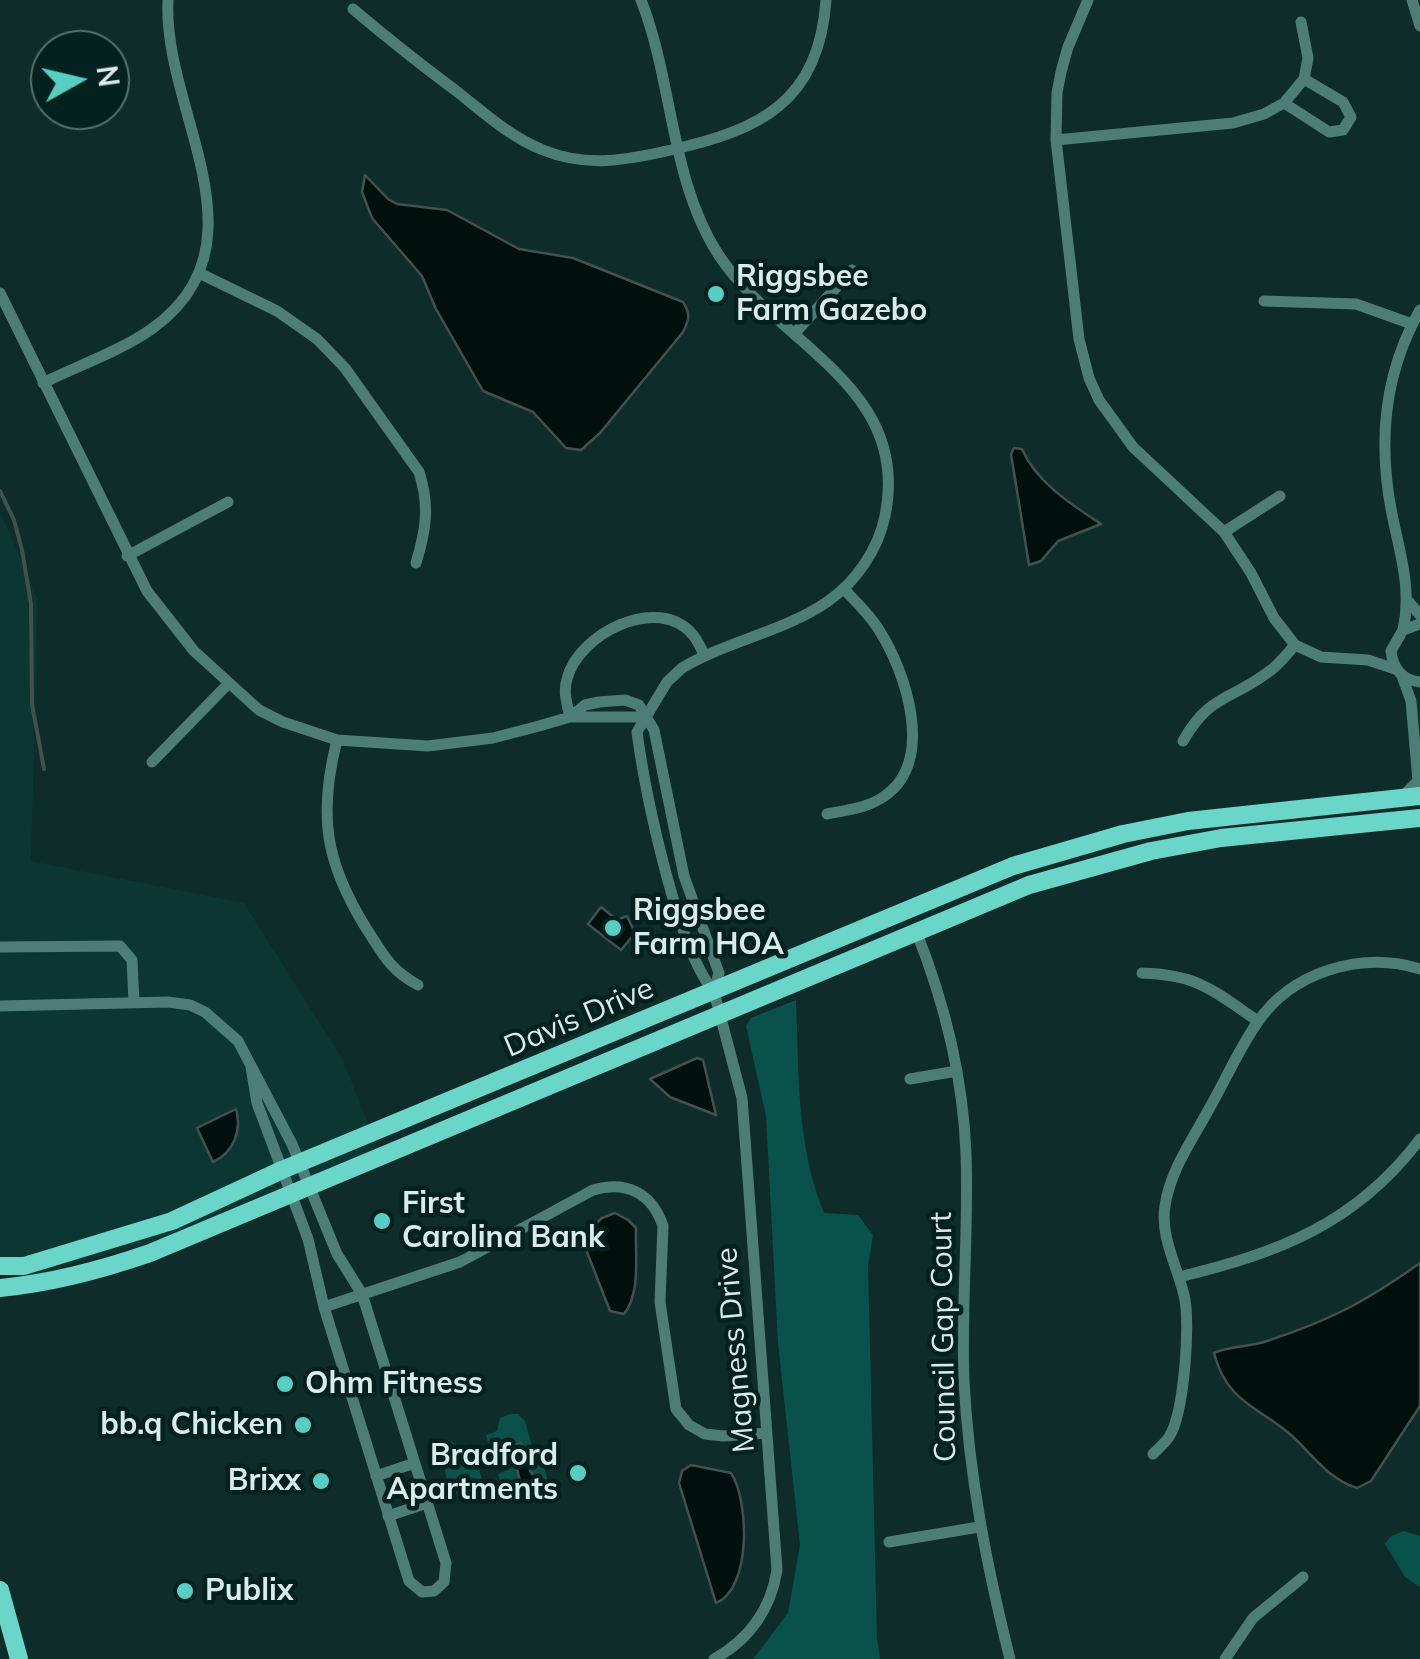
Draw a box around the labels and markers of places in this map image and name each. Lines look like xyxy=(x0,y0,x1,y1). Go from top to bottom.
place label: Riggsbee Farm Gazebo xyxy=(736,259,927,330)
marker: Riggsbee Farm Gazebo xyxy=(705,283,727,305)
place label: Riggsbee Farm HOA xyxy=(633,893,784,964)
marker: Riggsbee Farm HOA xyxy=(602,917,624,939)
place label: First Carolina Bank xyxy=(402,1186,604,1256)
marker: First Carolina Bank xyxy=(371,1210,393,1232)
place label: Ohm Fitness xyxy=(305,1366,483,1402)
marker: Ohm Fitness xyxy=(274,1373,296,1395)
place label: bb.q Chicken xyxy=(100,1407,283,1443)
marker: bb.q Chicken xyxy=(292,1414,314,1436)
place label: Bradford Apartments xyxy=(386,1438,558,1508)
marker: Bradford Apartments xyxy=(567,1462,589,1484)
place label: Brixx xyxy=(228,1463,301,1499)
marker: Brixx xyxy=(310,1470,332,1492)
place label: Publix xyxy=(205,1573,293,1609)
marker: Publix xyxy=(174,1580,196,1602)

